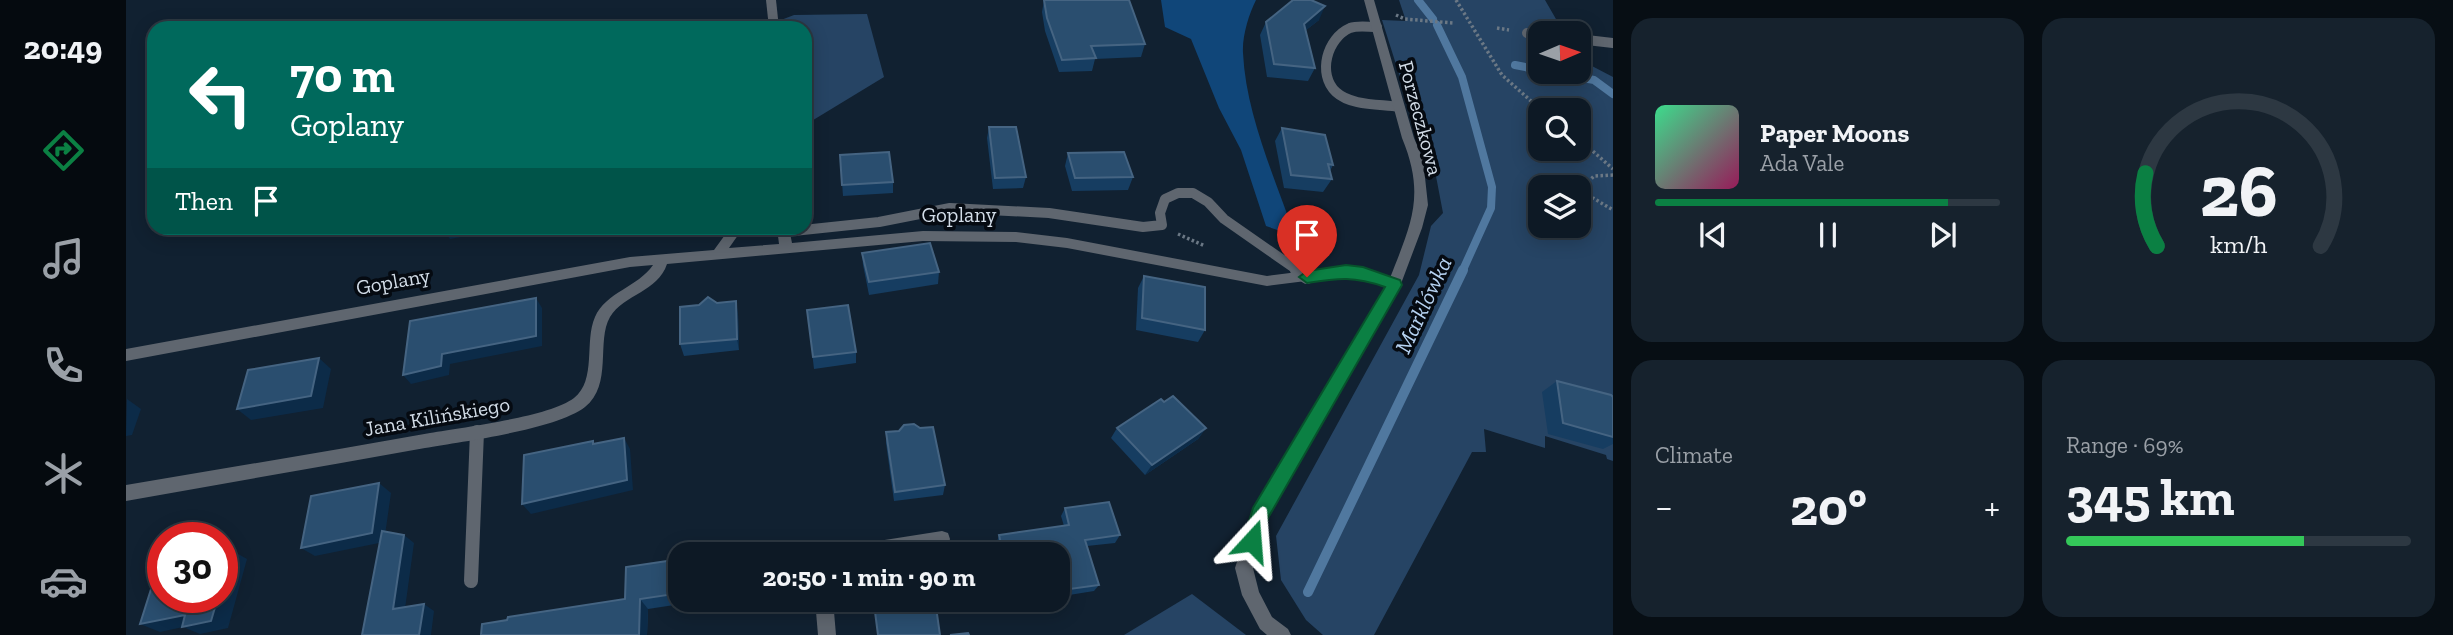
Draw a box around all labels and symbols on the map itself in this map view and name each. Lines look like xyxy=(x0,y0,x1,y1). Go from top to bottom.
north arrow xyxy=(1528,21,1591,84)
street label: Porzeczkowa xyxy=(1394,58,1448,178)
street label: Goplany xyxy=(922,202,997,227)
pin xyxy=(1277,205,1337,277)
water label: Marklówka xyxy=(1388,252,1458,358)
street label: Goplany xyxy=(354,262,432,300)
street label: Jana Kilińskiego xyxy=(362,391,512,441)
position arrow xyxy=(1215,504,1289,578)
speed limit sign: 30 xyxy=(147,522,238,613)

